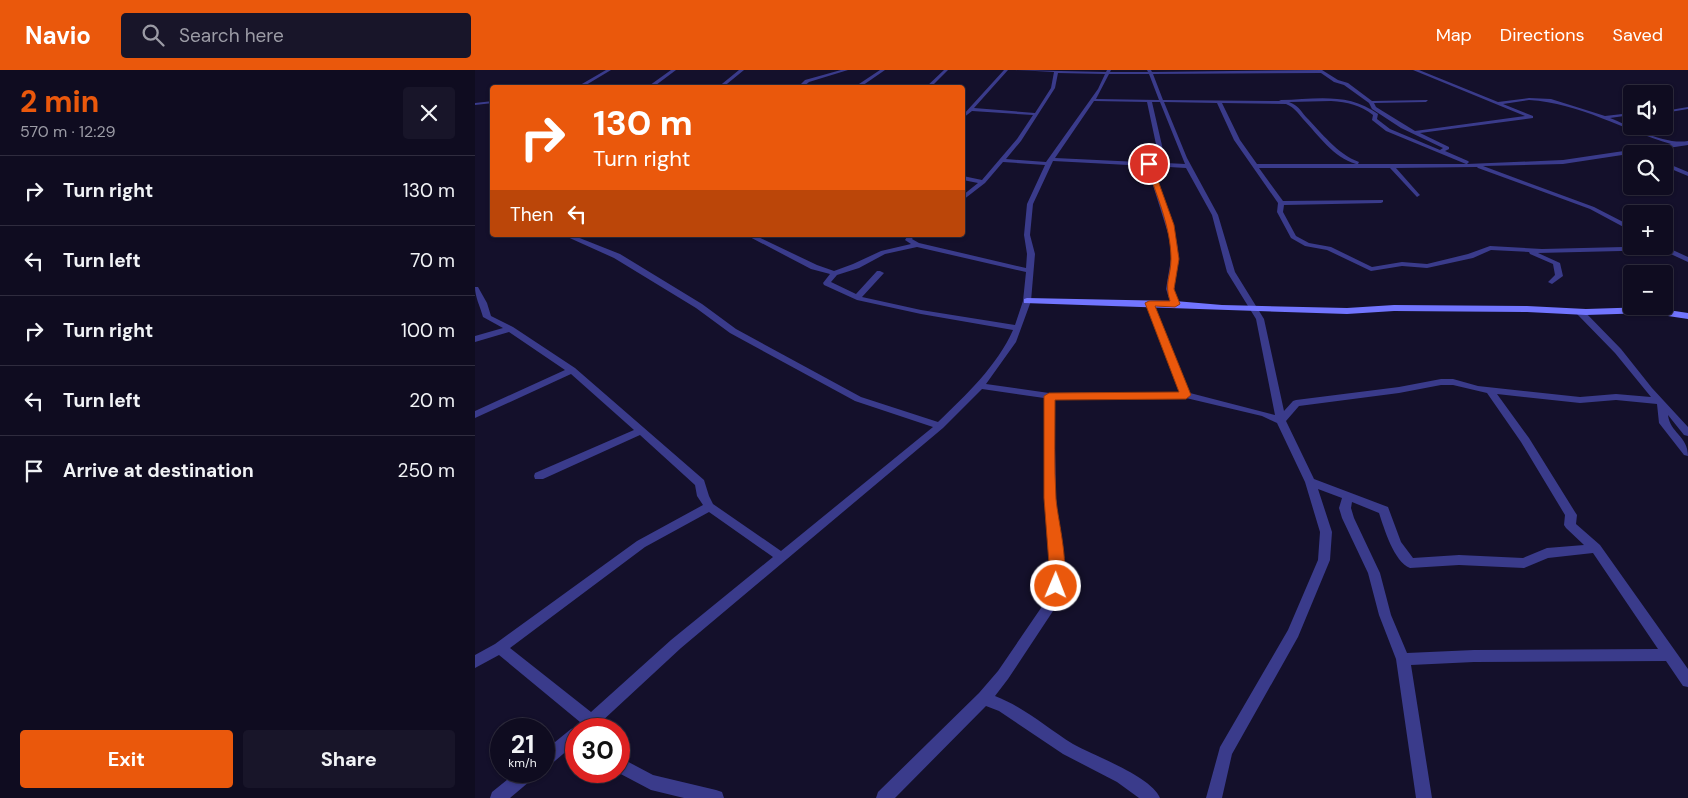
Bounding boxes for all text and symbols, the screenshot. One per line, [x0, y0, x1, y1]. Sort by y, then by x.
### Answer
search box [121, 13, 471, 58]
text: Navio [25, 20, 91, 51]
icon: search [139, 21, 167, 49]
text: Search here [179, 23, 284, 48]
text: Map [1436, 23, 1472, 47]
text: Directions [1500, 23, 1585, 47]
text: Saved [1613, 23, 1663, 47]
text: 2 min [20, 82, 99, 121]
map controls [1623, 85, 1673, 315]
button: sound [1623, 85, 1673, 135]
button: close [403, 87, 455, 139]
text: 130 m [593, 100, 693, 146]
icon: right [510, 105, 575, 170]
text: 570 m · 12:29 [20, 121, 116, 142]
pin [1128, 143, 1170, 185]
text: Turn right [593, 144, 690, 173]
button: search [1623, 145, 1673, 195]
icon: arrive [1135, 150, 1163, 178]
icon: right [20, 177, 48, 205]
text: Turn right [63, 178, 153, 203]
text: 130 m [403, 178, 455, 203]
icon: left [563, 200, 591, 228]
text: Then [510, 202, 553, 227]
button: + [1623, 205, 1673, 255]
icon: left [20, 247, 48, 275]
text: Turn left [63, 248, 141, 273]
text: 70 m [410, 248, 455, 273]
button: − [1623, 265, 1673, 315]
icon: right [20, 317, 48, 345]
text: Turn right [63, 318, 153, 343]
text: 100 m [401, 318, 455, 343]
icon: left [20, 387, 48, 415]
text: Turn left [63, 388, 141, 413]
text: 20 m [409, 388, 455, 413]
icon: arrive [20, 457, 48, 485]
text: Arrive at destination [63, 458, 254, 483]
text: 250 m [397, 458, 455, 483]
position arrow [1029, 559, 1081, 611]
speed limit sign: 30 [565, 718, 630, 783]
text: 21 [511, 728, 534, 761]
button: Exit [20, 730, 233, 788]
button: Share [243, 730, 455, 788]
text: km/h [508, 755, 537, 771]

